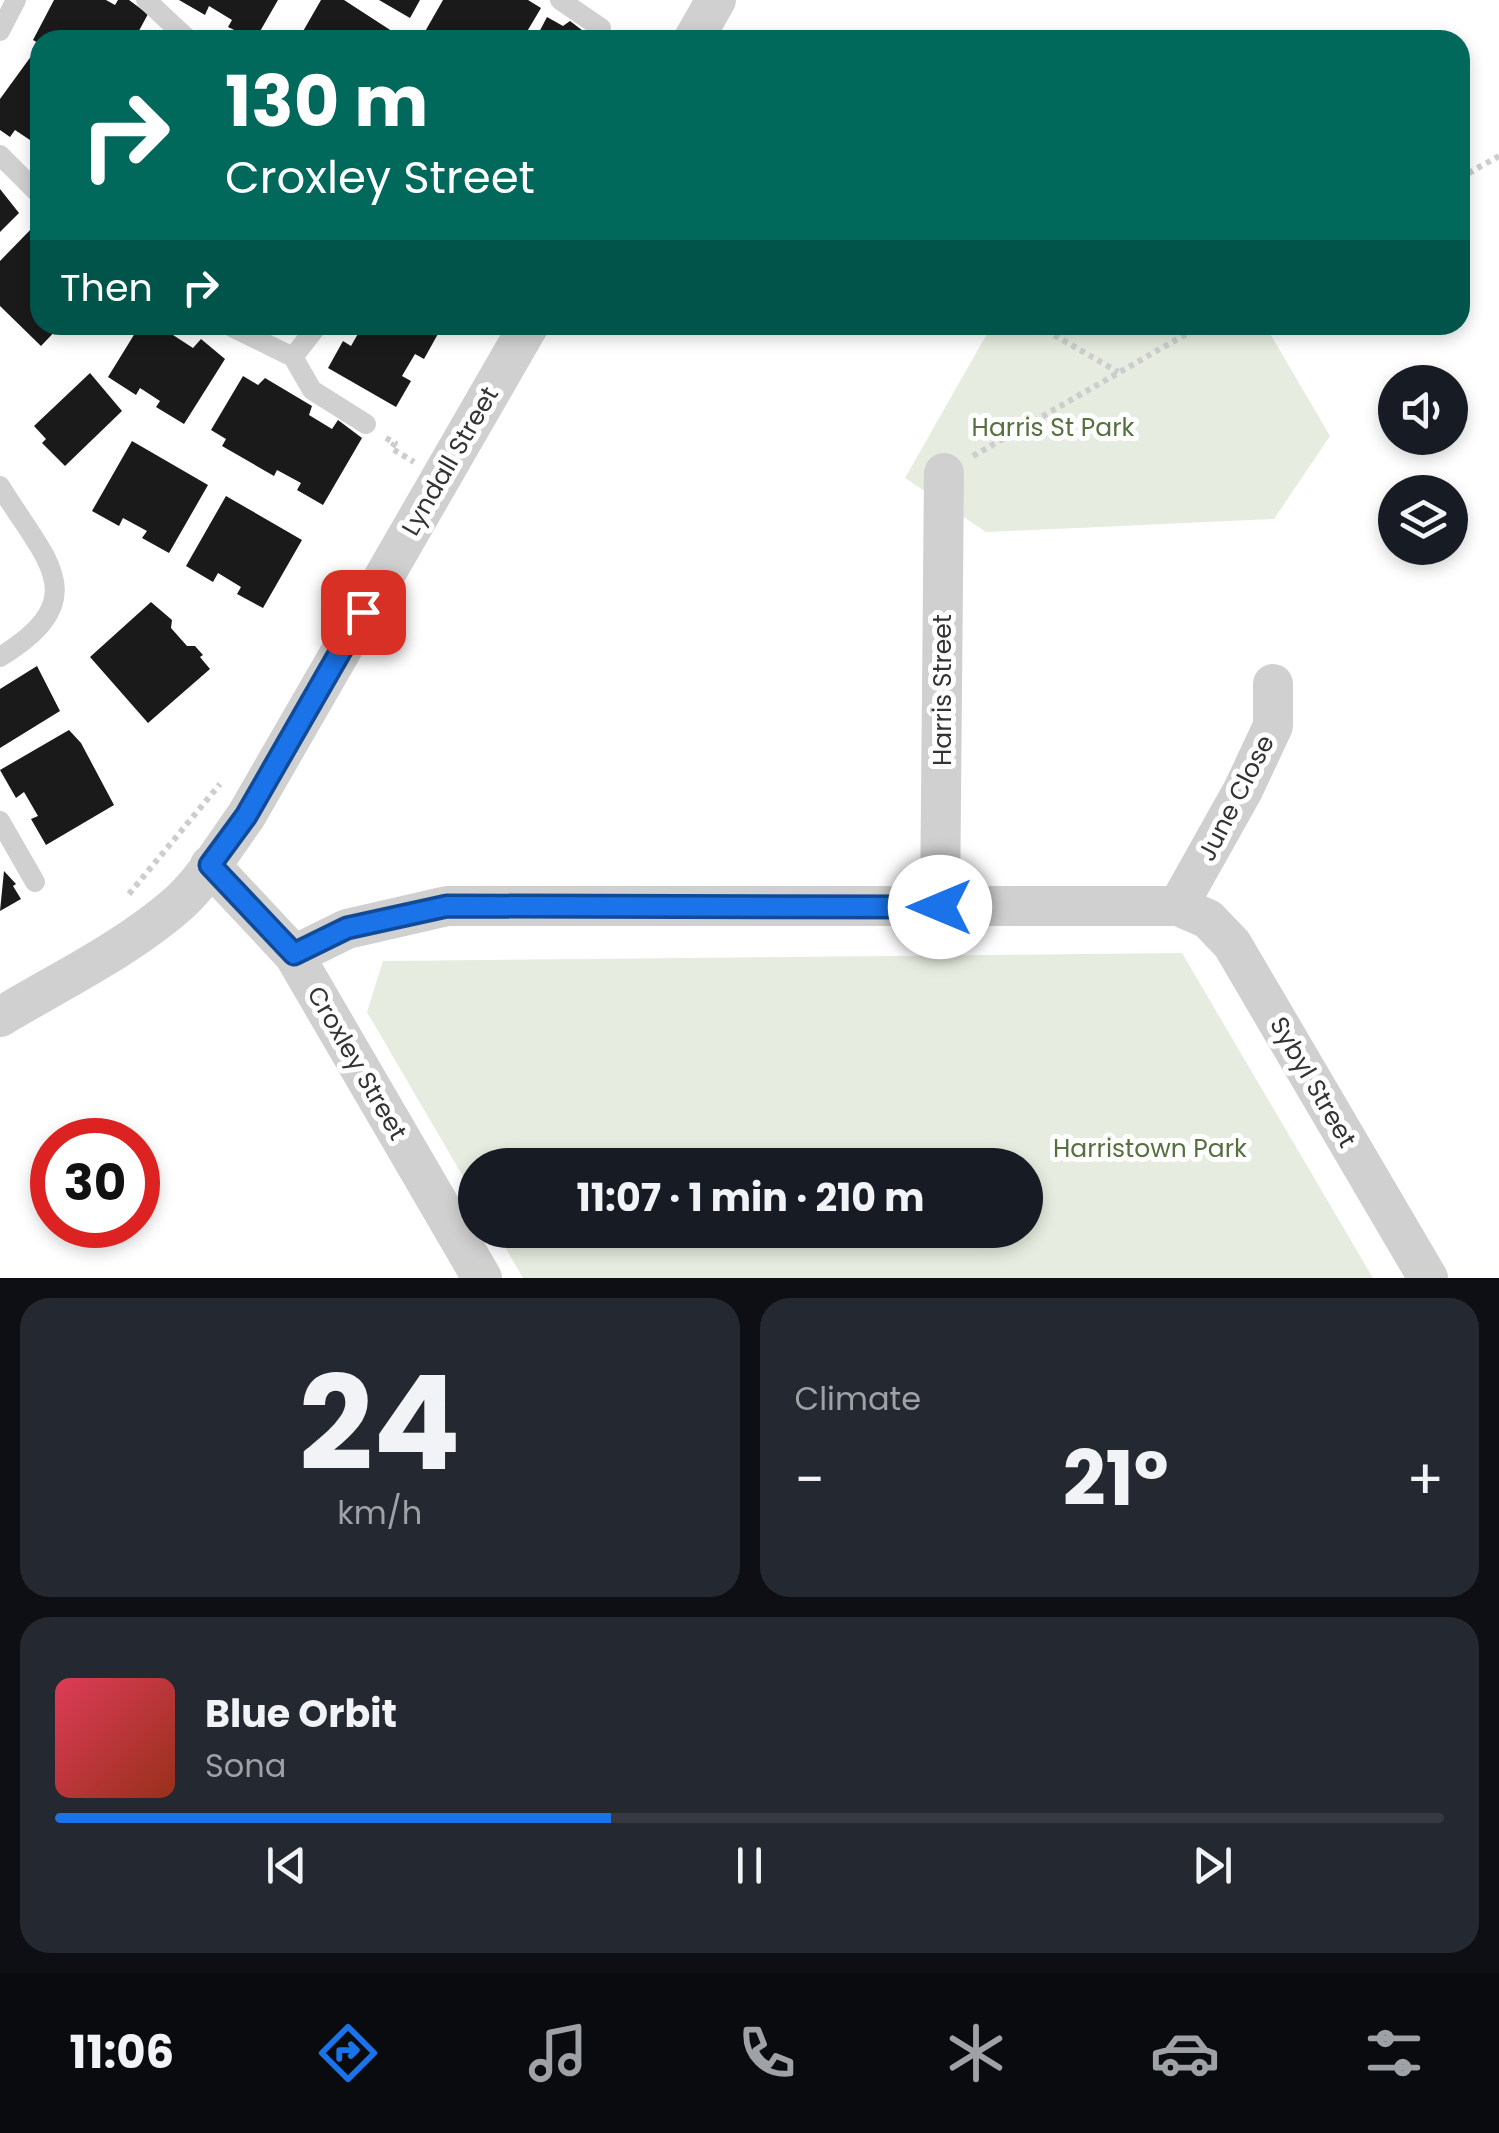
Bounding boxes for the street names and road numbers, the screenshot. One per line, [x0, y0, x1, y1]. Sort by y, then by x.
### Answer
street label: Lyndall Street [393, 380, 507, 542]
street label: Harris Street [925, 614, 960, 766]
street label: June Close [1189, 729, 1283, 867]
street label: Croxley Street [299, 980, 415, 1146]
street label: Sybyl Street [1261, 1010, 1365, 1154]

